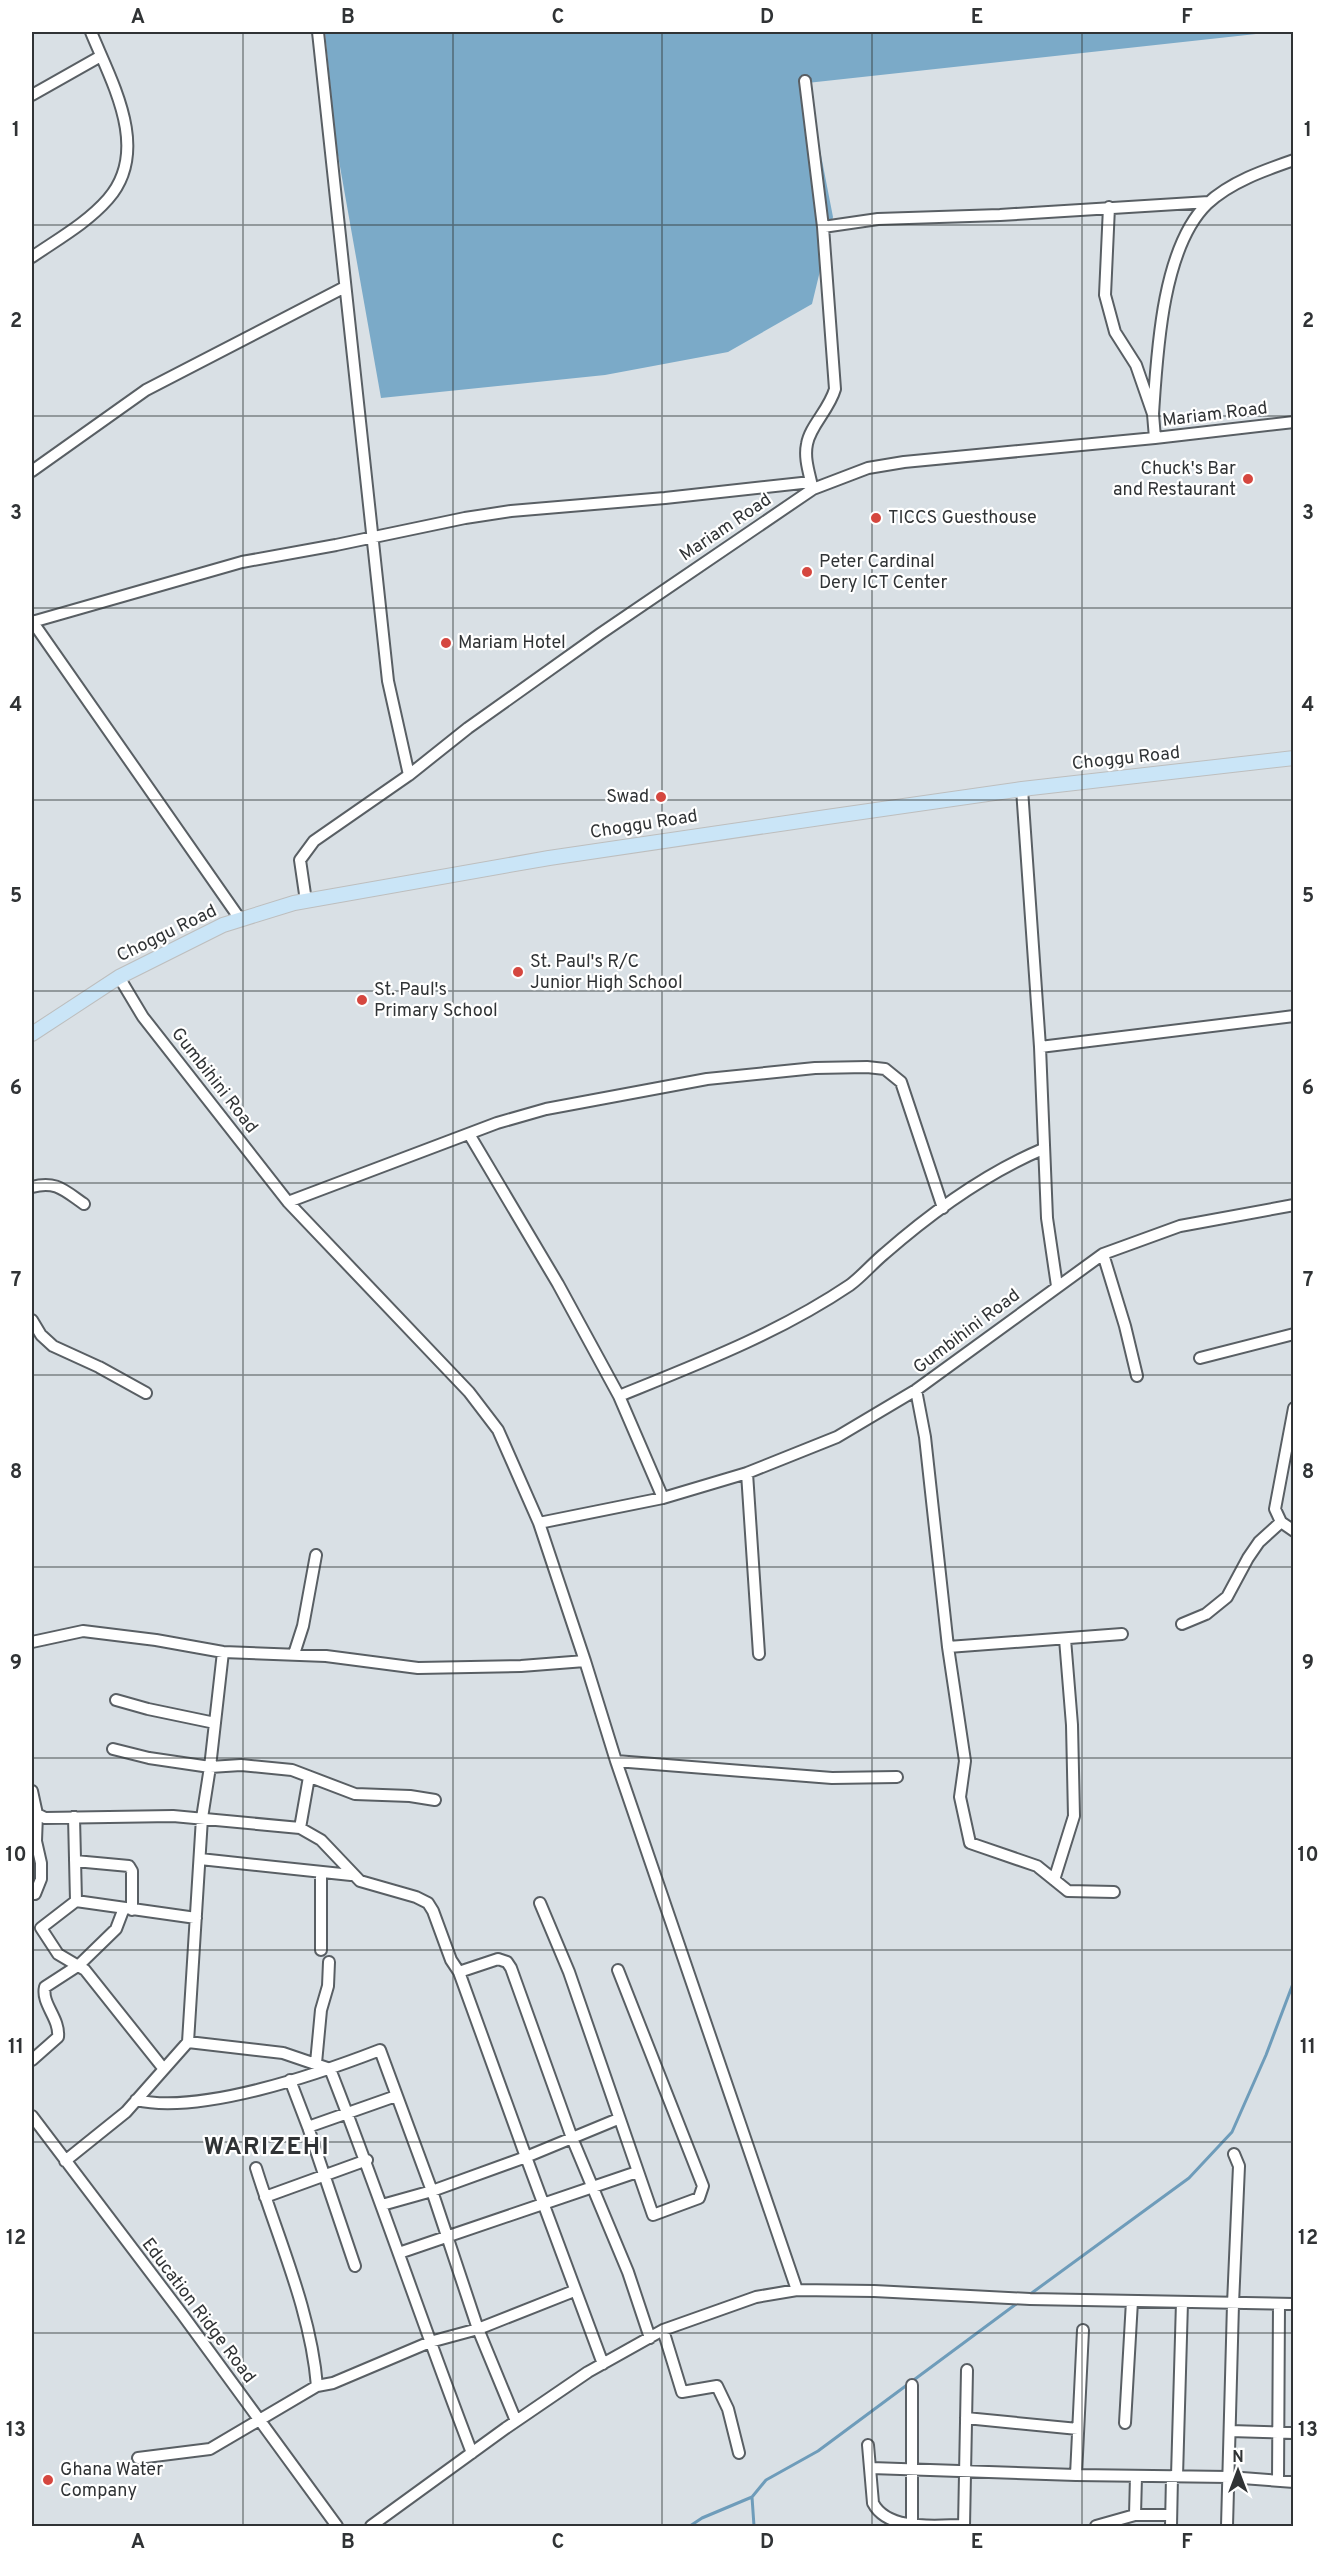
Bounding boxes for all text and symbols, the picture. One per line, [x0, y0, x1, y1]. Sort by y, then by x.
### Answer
text: A [131, 5, 145, 31]
text: B [341, 5, 355, 31]
text: C [552, 5, 564, 31]
text: D [760, 5, 774, 31]
text: E [971, 5, 983, 31]
text: F [1181, 5, 1193, 31]
text: 1 [12, 118, 20, 144]
text: 1 [1304, 118, 1312, 144]
text: 2 [10, 309, 22, 335]
text: 2 [1302, 309, 1314, 335]
street label: Mariam Road [1161, 397, 1269, 433]
place label: Chuck's Bar and Restaurant [1113, 458, 1236, 502]
marker: Chuck's Bar and Restaurant [1241, 472, 1255, 486]
street label: Mariam Road [676, 489, 776, 567]
text: 3 [10, 501, 22, 527]
text: 3 [1302, 501, 1314, 527]
place label: TICCS Guesthouse [888, 507, 1037, 530]
marker: TICCS Guesthouse [869, 511, 883, 525]
place label: Peter Cardinal Dery ICT Center [819, 551, 947, 595]
marker: Peter Cardinal Dery ICT Center [800, 565, 814, 579]
place label: Mariam Hotel [458, 632, 566, 655]
marker: Mariam Hotel [439, 636, 453, 650]
text: 4 [10, 693, 22, 719]
text: 4 [1302, 693, 1314, 719]
street label: Choggu Road [1071, 742, 1181, 776]
place label: Swad [606, 786, 649, 809]
marker: Swad [654, 790, 668, 804]
street label: Choggu Road [589, 805, 699, 845]
text: 5 [10, 884, 22, 910]
text: 5 [1302, 884, 1314, 910]
street label: Choggu Road [113, 900, 221, 968]
place label: St. Paul's R/C Junior High School [530, 951, 683, 995]
marker: St. Paul's R/C Junior High School [511, 965, 525, 979]
place label: St. Paul's Primary School [374, 979, 498, 1023]
marker: St. Paul's Primary School [355, 993, 369, 1007]
street label: Gumbihini Road [166, 1024, 262, 1138]
text: 6 [10, 1076, 22, 1102]
text: 6 [1302, 1076, 1314, 1102]
text: 7 [11, 1268, 21, 1294]
text: 7 [1303, 1268, 1313, 1294]
street label: Gumbihini Road [909, 1284, 1025, 1380]
text: 8 [10, 1460, 22, 1486]
text: 8 [1302, 1460, 1314, 1486]
text: 9 [10, 1651, 22, 1677]
text: 9 [1302, 1651, 1314, 1677]
text: 10 [5, 1843, 27, 1869]
text: 10 [1297, 1843, 1319, 1869]
text: 11 [8, 2035, 24, 2061]
text: 11 [1300, 2035, 1316, 2061]
district label: WARIZEHI [204, 2133, 330, 2163]
text: 12 [6, 2226, 26, 2252]
text: 12 [1298, 2226, 1318, 2252]
street label: Education Ridge Road [136, 2234, 260, 2388]
text: 13 [6, 2418, 26, 2444]
text: 13 [1298, 2418, 1318, 2444]
north arrow [1208, 2441, 1268, 2501]
text: N [1232, 2448, 1244, 2468]
place label: Ghana Water Company [60, 2459, 163, 2503]
marker: Ghana Water Company [41, 2473, 55, 2487]
text: A [131, 2530, 145, 2556]
text: B [341, 2530, 355, 2556]
text: C [552, 2530, 564, 2556]
text: D [760, 2530, 774, 2556]
text: E [971, 2530, 983, 2556]
text: F [1181, 2530, 1193, 2556]

